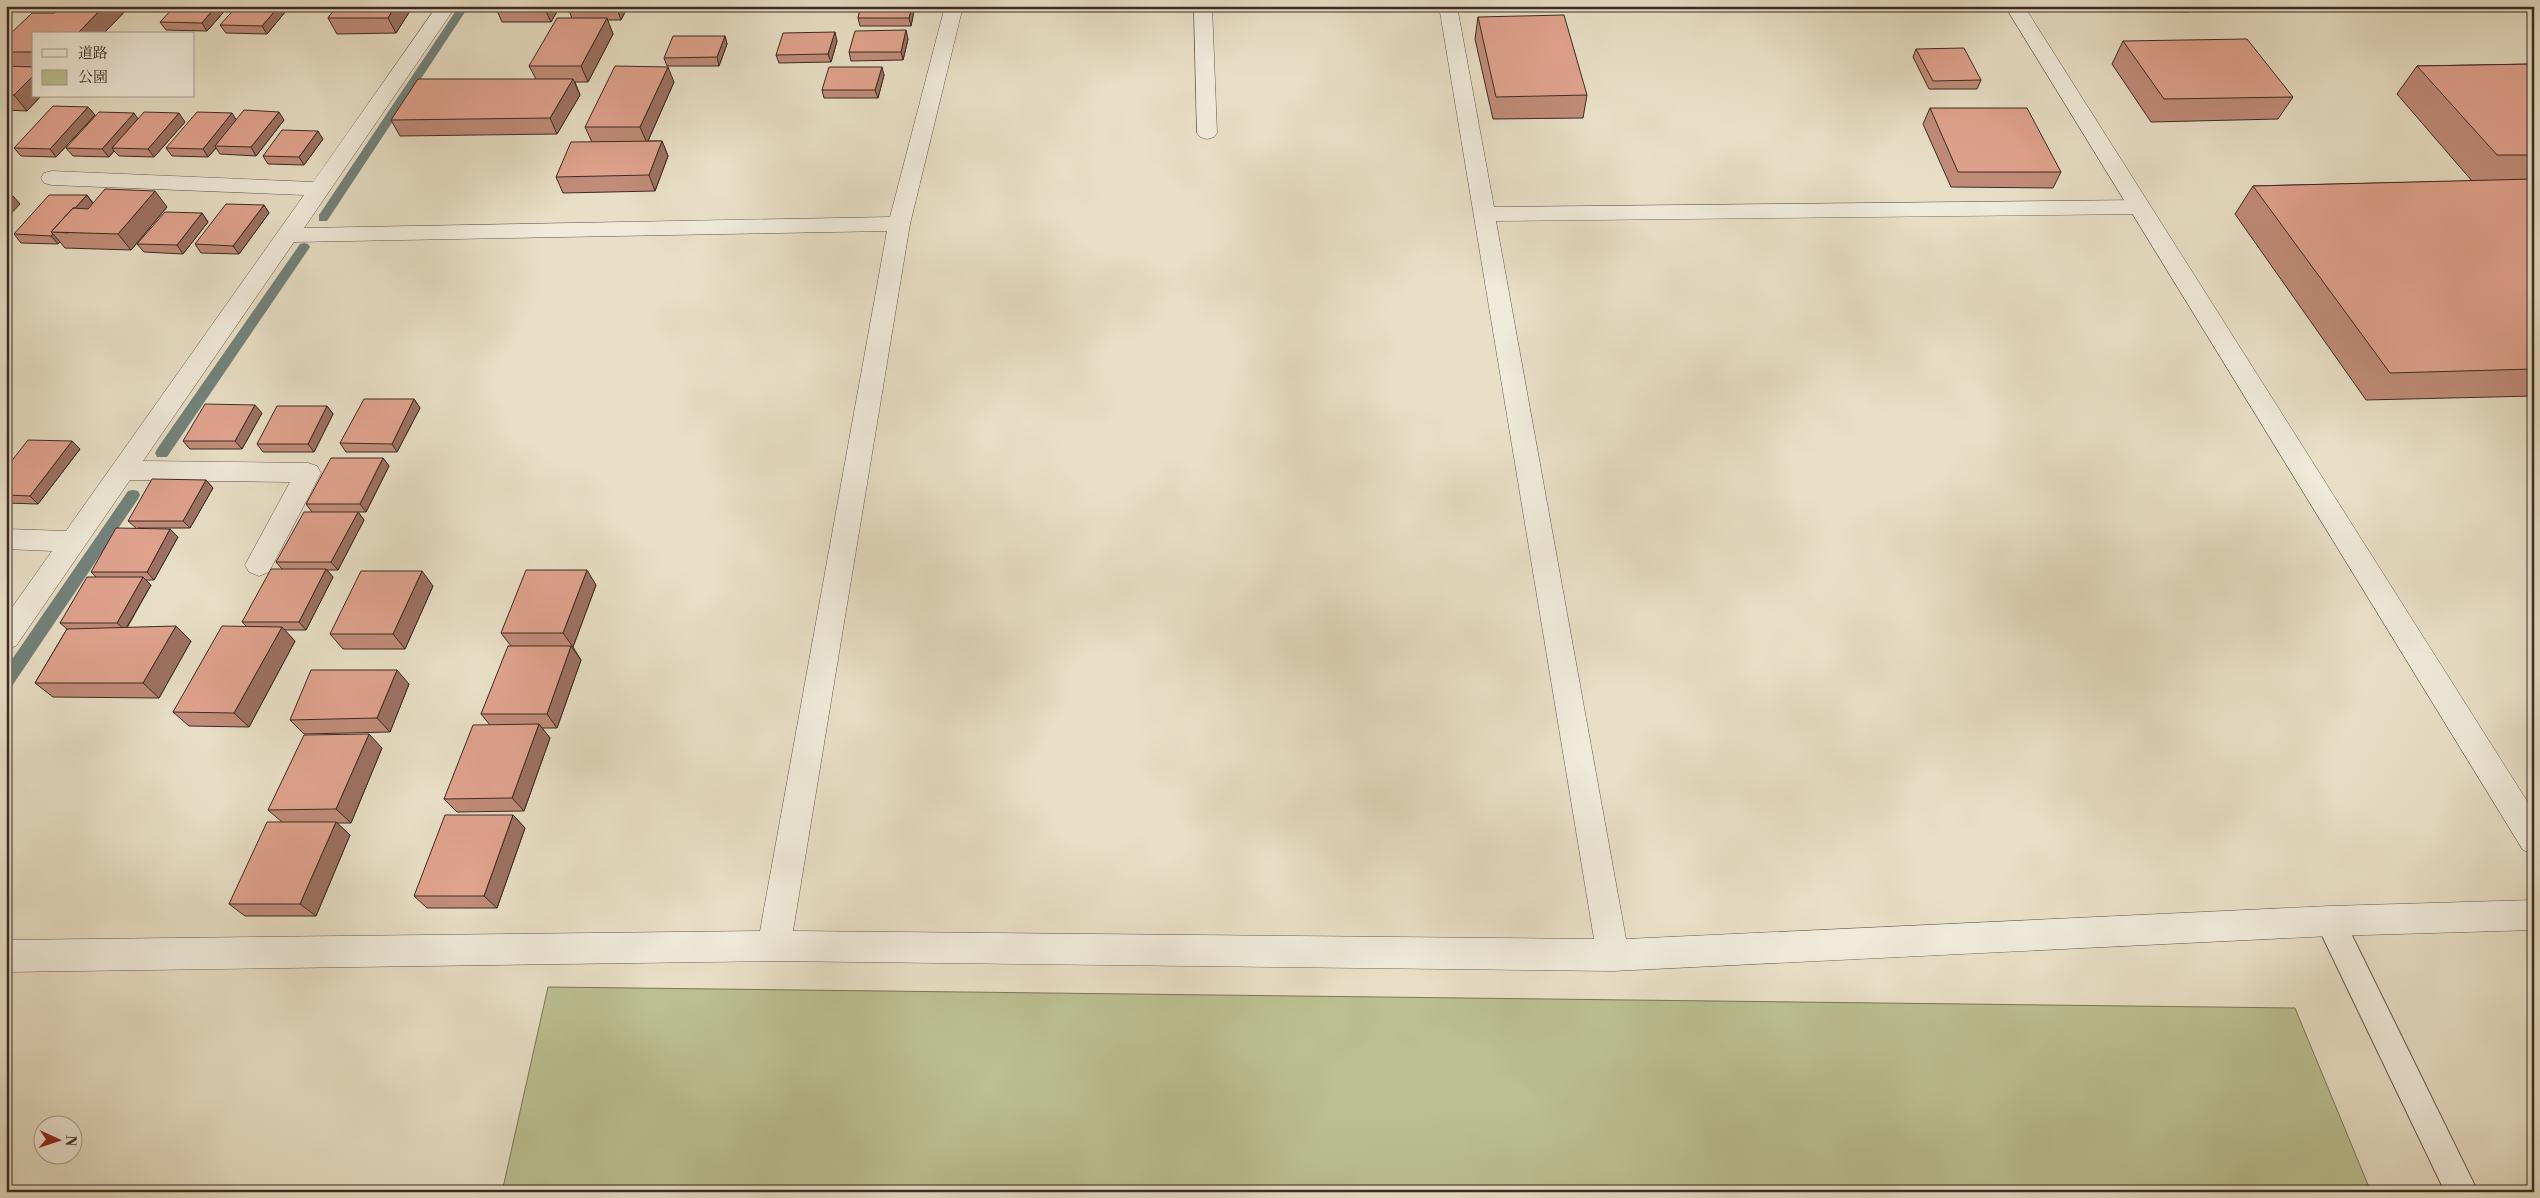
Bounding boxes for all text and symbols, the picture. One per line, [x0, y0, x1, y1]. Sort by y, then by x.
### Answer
legend [32, 32, 195, 98]
text: 道路 [78, 44, 108, 63]
text: 公園 [78, 68, 108, 87]
north arrow [32, 1116, 82, 1166]
text: N [61, 1135, 79, 1147]

